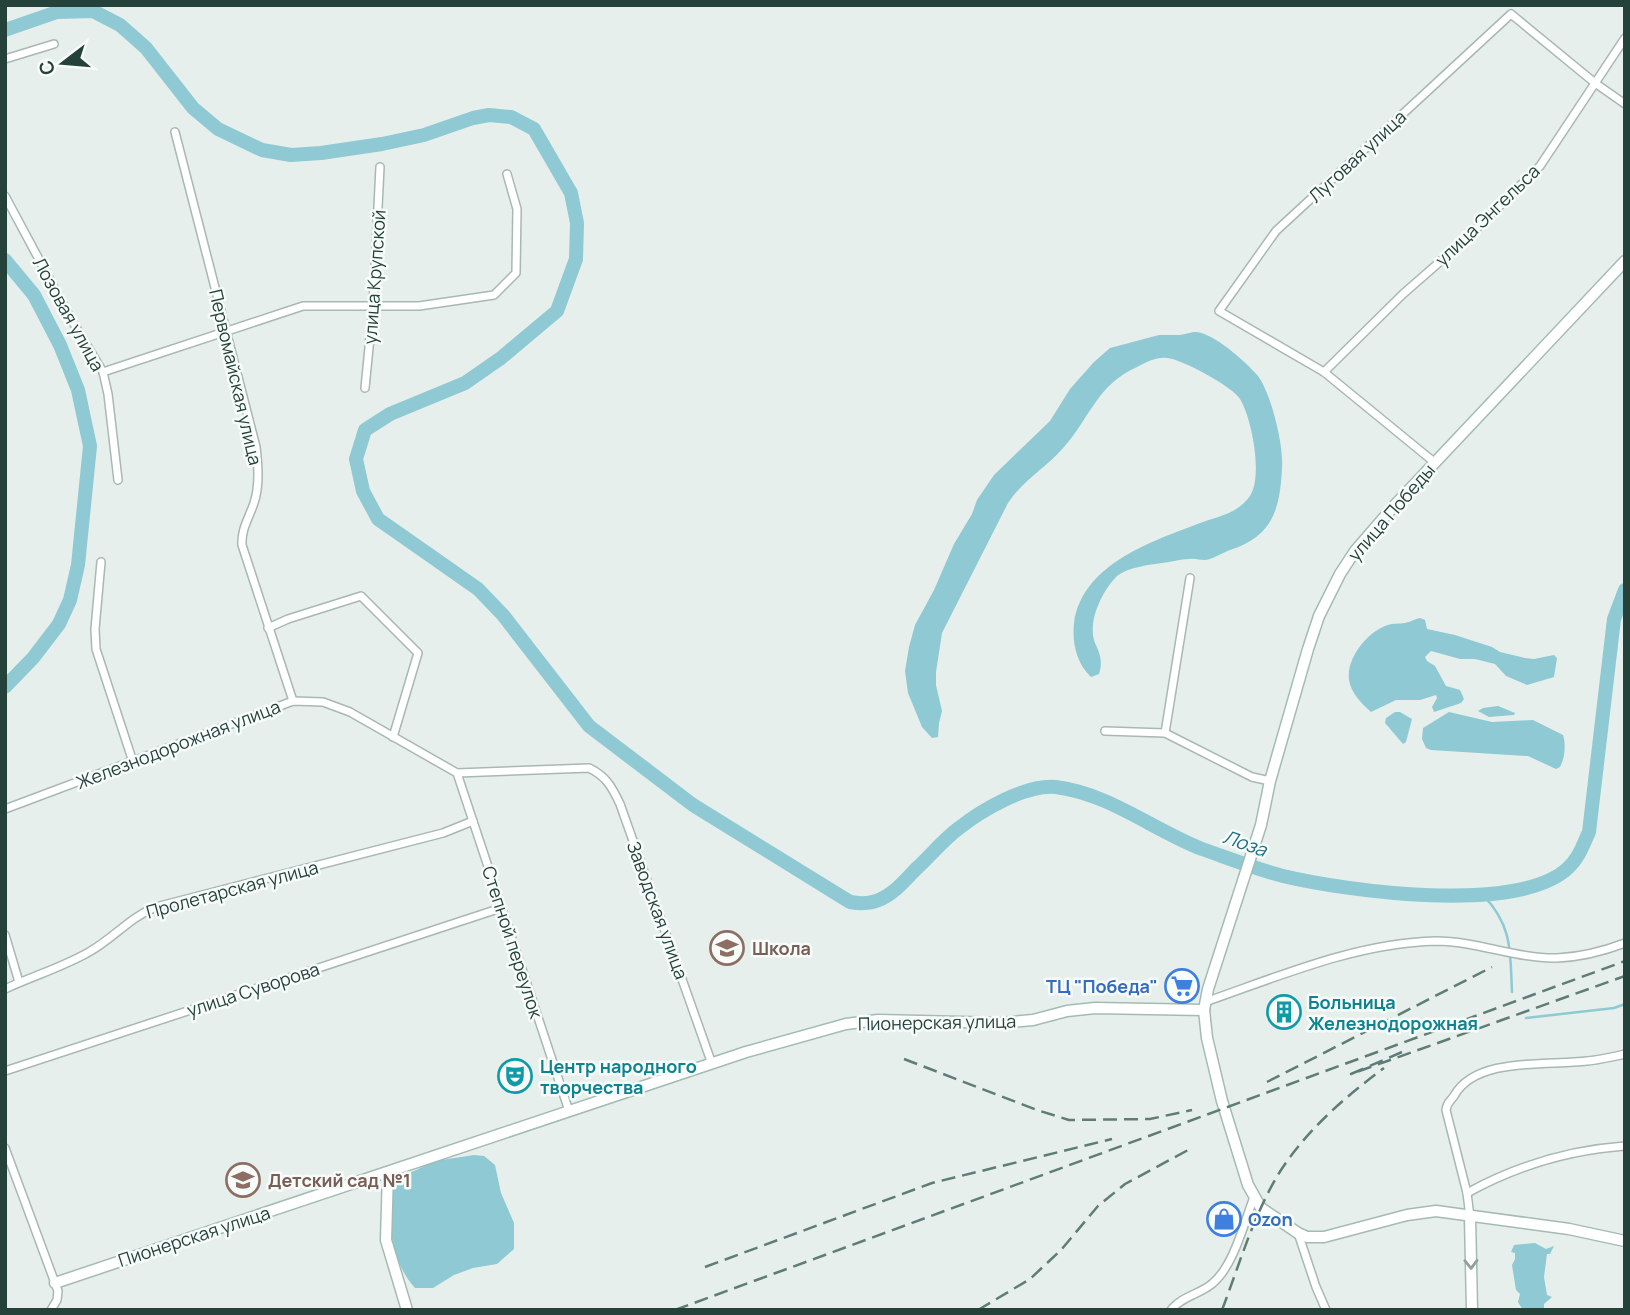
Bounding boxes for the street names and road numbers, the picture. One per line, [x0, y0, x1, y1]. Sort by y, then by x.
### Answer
street label: Луговая улица [1303, 105, 1411, 207]
street label: улица Энгельса [1430, 159, 1544, 271]
street label: улица Крупской [357, 209, 391, 345]
street label: Лозовая улица [28, 253, 110, 375]
street label: Первомайская улица [204, 287, 268, 467]
street label: улица Победы [1342, 458, 1440, 566]
street label: Железнодорожная улица [72, 694, 284, 794]
street label: Заводская улица [622, 838, 694, 982]
street label: Пролетарская улица [143, 854, 321, 924]
street label: Степной переулок [477, 863, 549, 1022]
street label: улица Суворова [184, 956, 322, 1022]
street label: Пионерская улица [858, 1009, 1016, 1035]
street label: Пионерская улица [115, 1200, 273, 1272]

